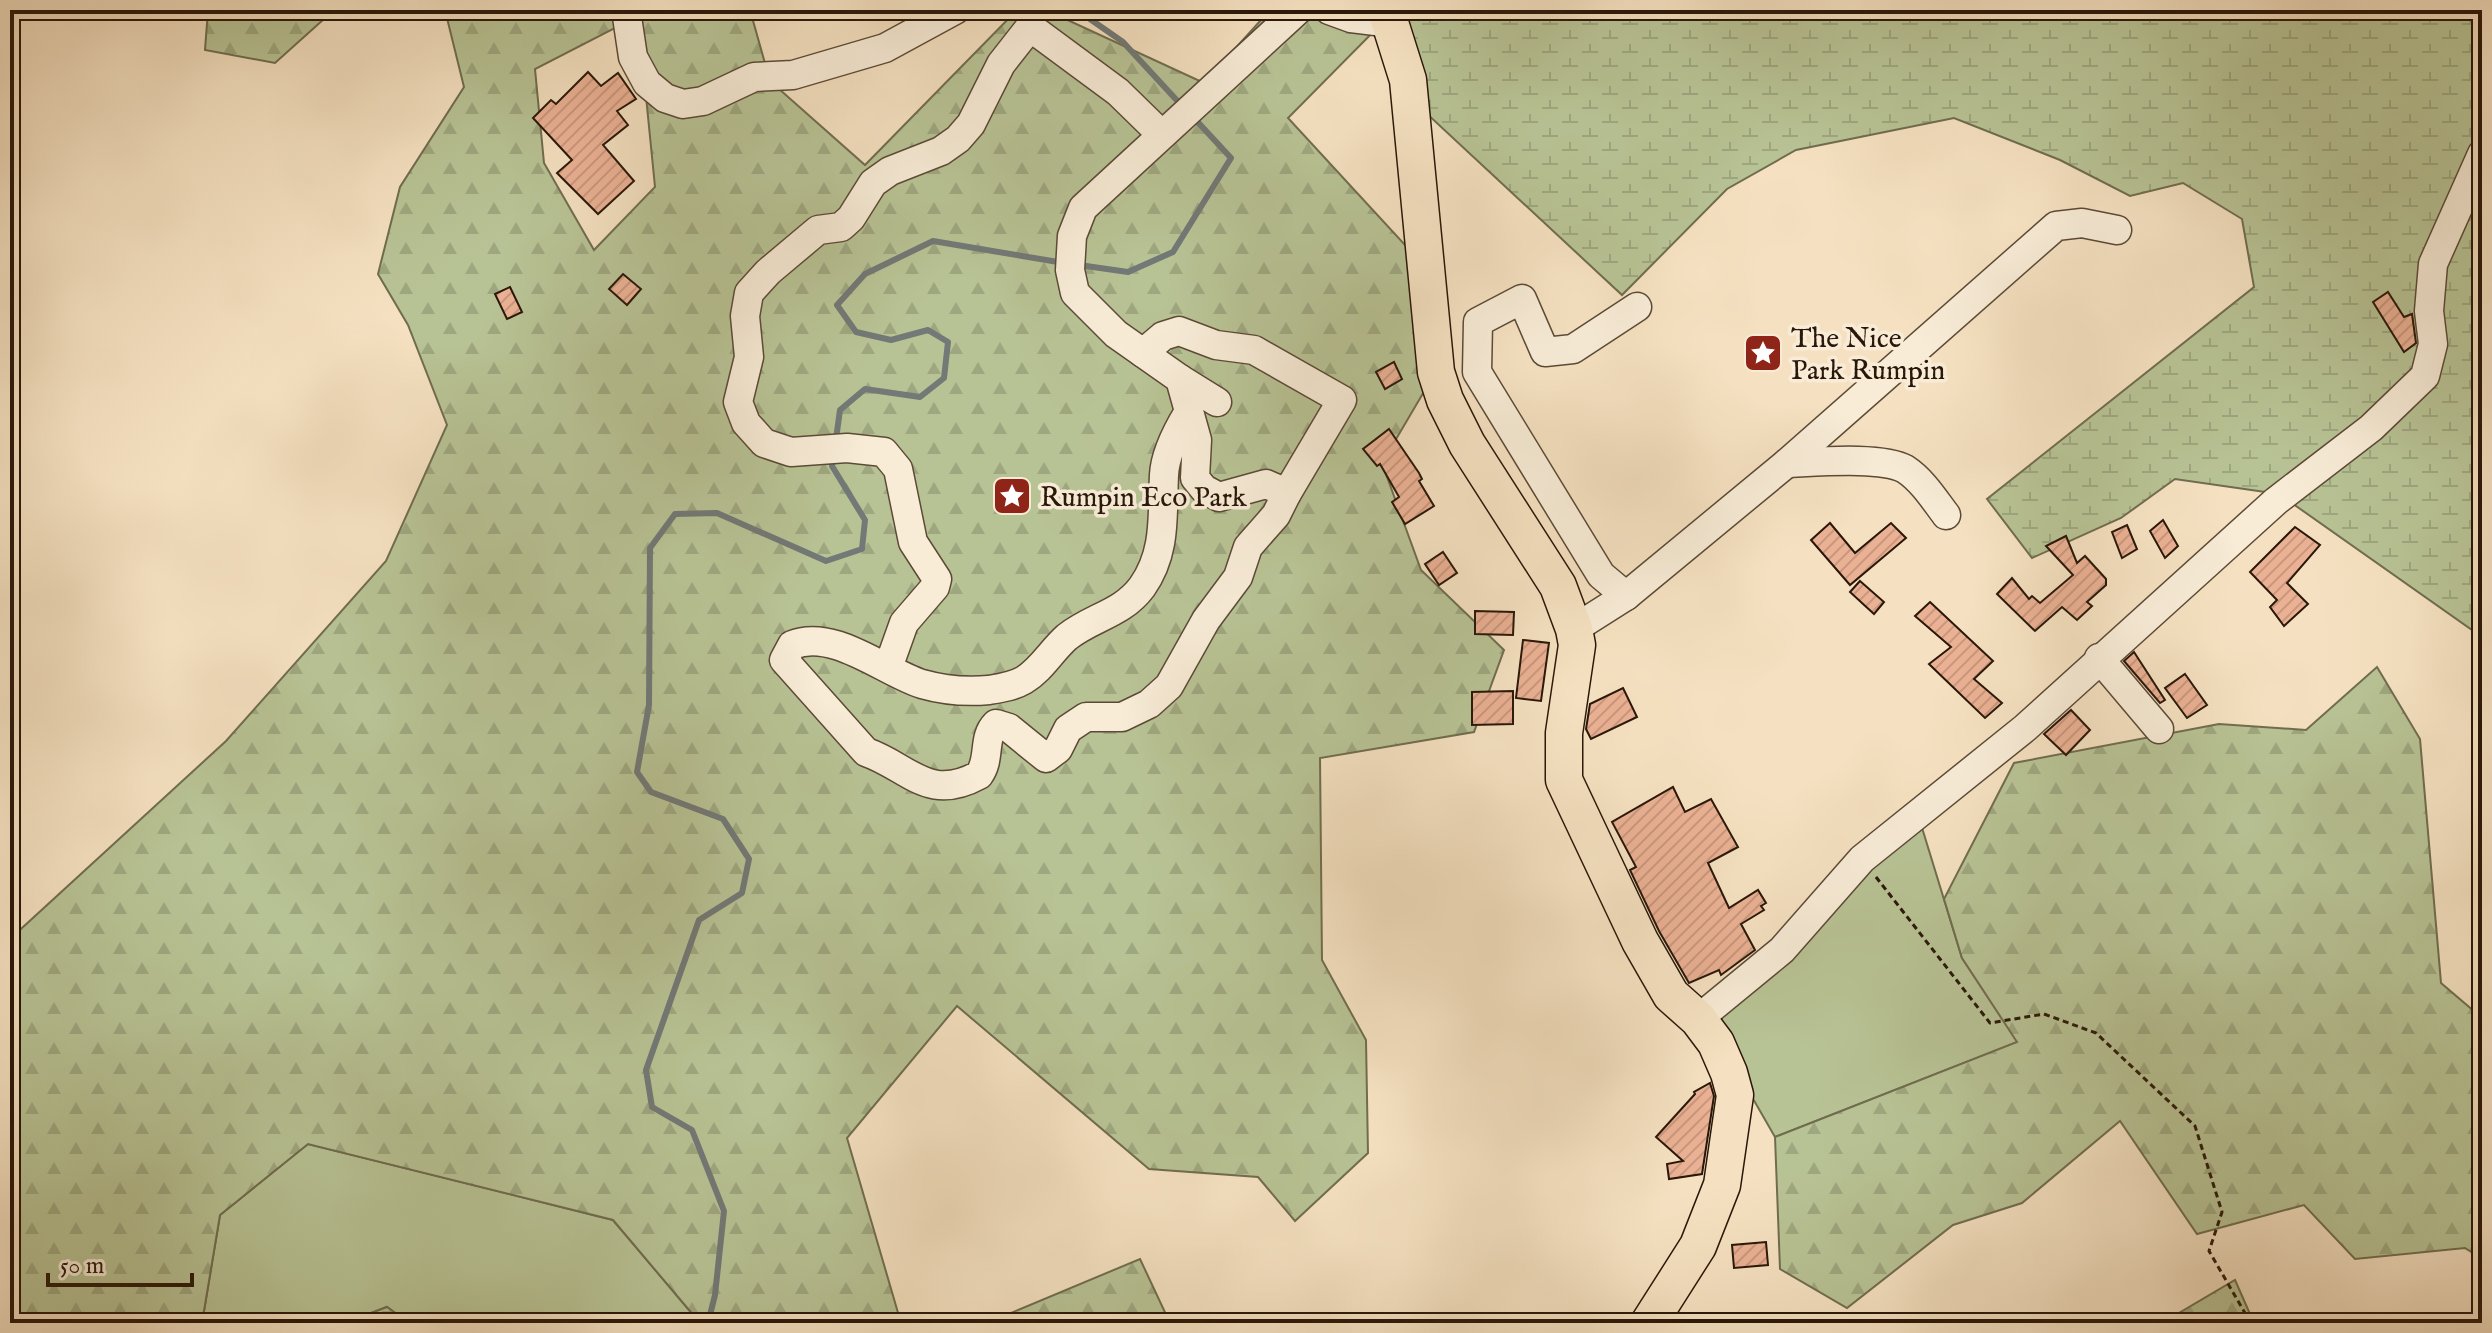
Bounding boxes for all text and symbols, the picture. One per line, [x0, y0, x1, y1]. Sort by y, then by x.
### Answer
place label: The Nice Park Rumpin [1791, 322, 1945, 389]
place icon: The Nice Park Rumpin [1742, 332, 1784, 374]
place icon: Rumpin Eco Park [991, 475, 1033, 517]
place label: Rumpin Eco Park [1040, 481, 1248, 516]
scale bar [48, 1237, 192, 1287]
text: 50 m [60, 1251, 104, 1282]

